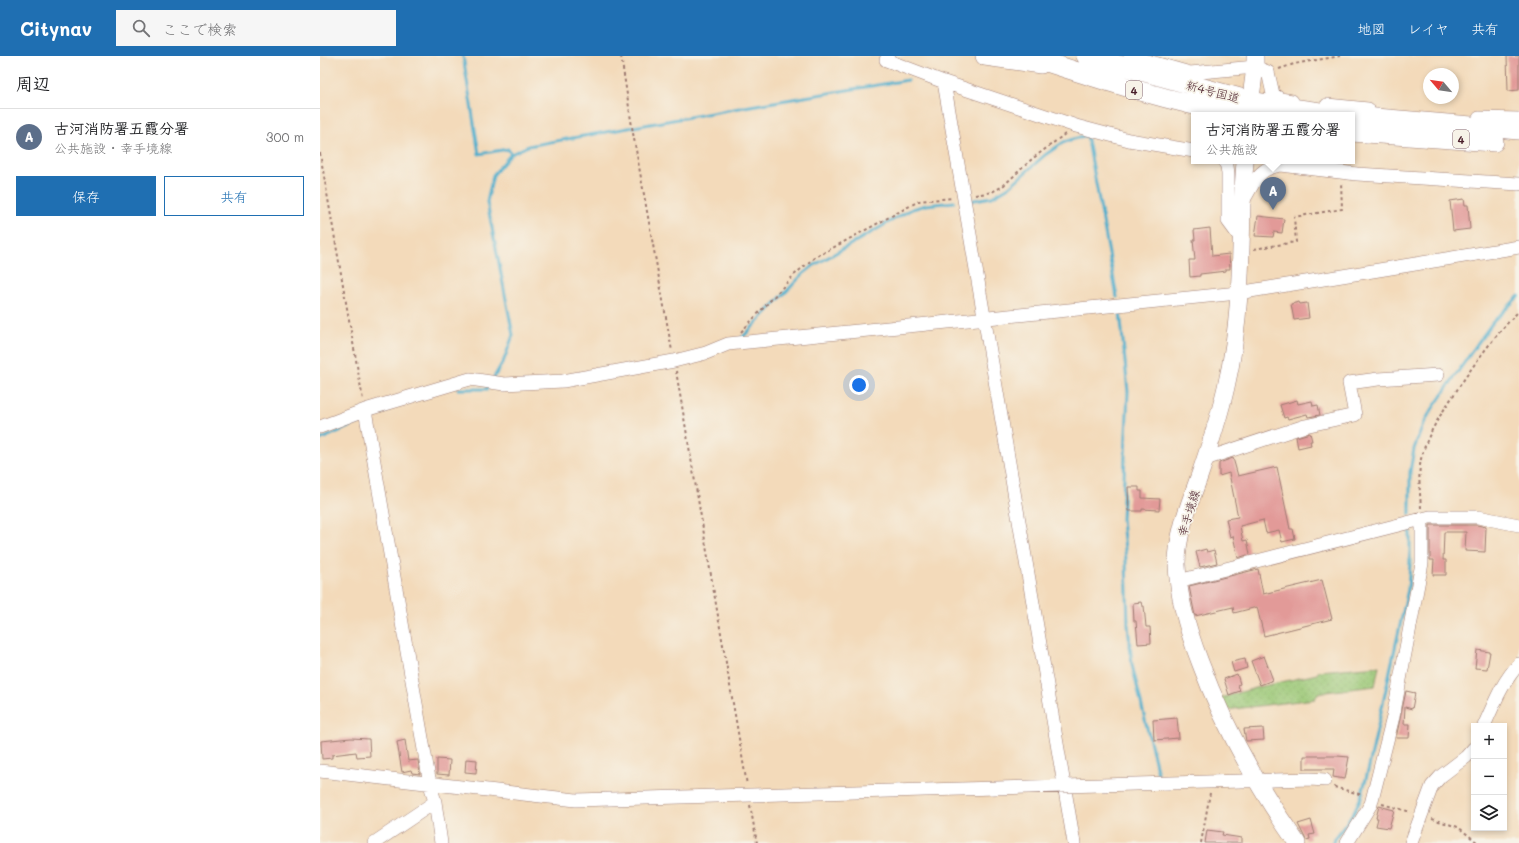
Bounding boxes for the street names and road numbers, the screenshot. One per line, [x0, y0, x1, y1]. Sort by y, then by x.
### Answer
street label: 新4号国道 [1184, 76, 1242, 106]
road number: 4 [1126, 81, 1142, 99]
road number: 4 [1453, 130, 1469, 148]
street label: 幸手境線 [1173, 488, 1203, 538]

